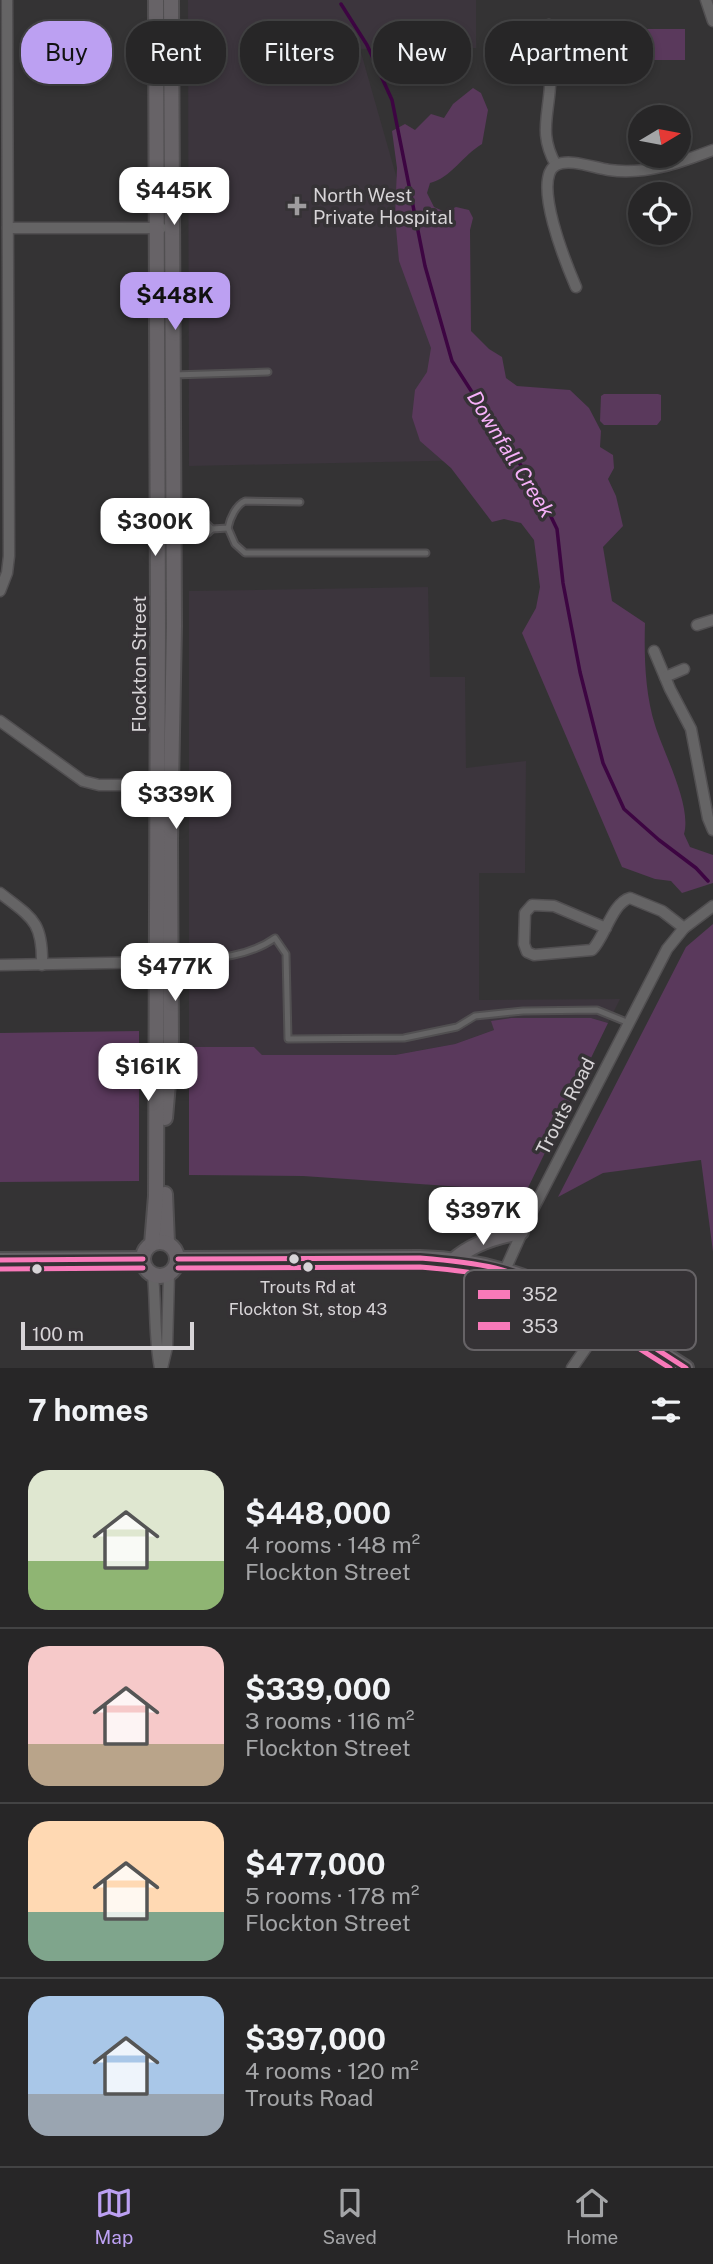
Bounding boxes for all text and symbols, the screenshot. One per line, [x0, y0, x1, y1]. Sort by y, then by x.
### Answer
chip: Buy [21, 21, 112, 84]
chip: Rent [126, 21, 226, 84]
chip: Filters [240, 21, 359, 84]
chip: New [373, 21, 471, 84]
chip: Apartment [485, 21, 653, 84]
north arrow [628, 105, 691, 168]
map controls [628, 105, 691, 245]
pin: $445K [125, 168, 223, 227]
text: $445K [135, 176, 213, 203]
button: locate [628, 182, 691, 245]
place label: North West Private Hospital [313, 184, 453, 228]
marker: North West Private Hospital [287, 196, 307, 216]
pin: $448K [126, 272, 224, 332]
text: $448K [136, 281, 214, 308]
water label: Downfall Creek [462, 386, 560, 523]
pin: $300K [106, 498, 204, 558]
text: $300K [117, 507, 193, 534]
street label: Flockton Street [128, 596, 150, 732]
pin: $339K [127, 772, 225, 831]
text: $339K [137, 780, 215, 807]
pin: $477K [126, 944, 224, 1003]
text: $477K [137, 952, 213, 979]
pin: $161K [99, 1044, 197, 1103]
text: $161K [114, 1052, 182, 1079]
street label: Trouts Road [531, 1054, 599, 1158]
pin: $397K [434, 1188, 532, 1247]
text: $397K [445, 1196, 521, 1223]
unlabelled marker [287, 1252, 301, 1266]
marker: Trouts Rd at Flockton St, stop 43 [301, 1260, 315, 1274]
unlabelled marker [30, 1262, 44, 1276]
legend [464, 1270, 696, 1350]
place label: Trouts Rd at Flockton St, stop 43 [229, 1277, 387, 1319]
text: 352 [522, 1283, 557, 1305]
text: 353 [522, 1315, 558, 1337]
scale bar [21, 1319, 194, 1351]
text: 100 m [32, 1323, 84, 1345]
icon: filters [647, 1391, 685, 1429]
text: 7 homes [28, 1392, 149, 1428]
text: $448,000 [245, 1495, 391, 1531]
icon: home [84, 1498, 168, 1582]
text: 4 rooms · 148 m² [245, 1531, 420, 1558]
text: Flockton Street [245, 1558, 411, 1585]
text: $339,000 [245, 1671, 391, 1707]
icon: home [84, 1674, 168, 1758]
text: 3 rooms · 116 m² [245, 1707, 415, 1734]
text: Flockton Street [245, 1734, 411, 1761]
text: $477,000 [245, 1846, 386, 1882]
icon: home [84, 1849, 168, 1933]
text: 5 rooms · 178 m² [245, 1882, 419, 1909]
text: Flockton Street [245, 1909, 411, 1936]
text: $397,000 [245, 2021, 386, 2057]
icon: home [84, 2024, 168, 2108]
text: 4 rooms · 120 m² [245, 2057, 419, 2084]
text: Trouts Road [245, 2084, 374, 2111]
tab: Map [95, 2184, 133, 2248]
tab: Saved [322, 2184, 377, 2248]
tab: Home [566, 2184, 618, 2248]

